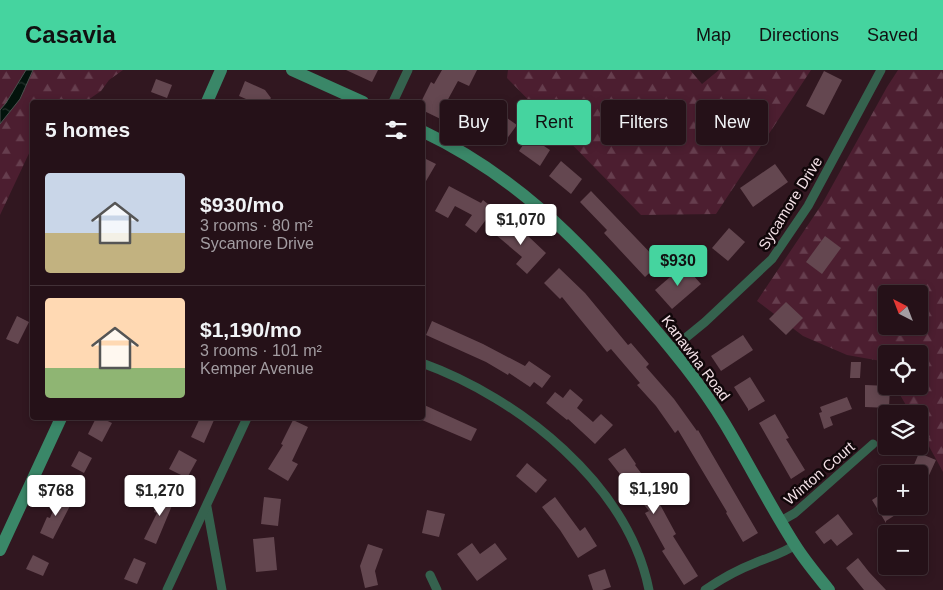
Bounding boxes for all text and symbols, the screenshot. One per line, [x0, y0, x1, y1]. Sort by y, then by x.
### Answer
text: Casavia [25, 21, 116, 48]
text: Map [696, 25, 731, 45]
text: Directions [759, 25, 839, 45]
text: Saved [867, 25, 918, 45]
chip: Buy [440, 100, 507, 145]
chip: Rent [517, 100, 591, 145]
chip: Filters [601, 100, 686, 145]
chip: New [696, 100, 768, 145]
icon: filters [382, 116, 410, 144]
text: 5 homes [45, 118, 130, 141]
street label: Sycamore Drive [755, 153, 825, 253]
icon: home [85, 193, 145, 253]
text: $930/mo [200, 193, 284, 216]
pin: $1,070 [480, 204, 562, 246]
text: $1,070 [497, 211, 545, 228]
text: 3 rooms · 80 m² [200, 217, 313, 234]
text: Sycamore Drive [200, 235, 314, 252]
pin: $930 [648, 244, 708, 287]
text: $930 [660, 252, 696, 269]
north arrow [878, 285, 928, 335]
map controls [878, 285, 928, 575]
street label: Kanawha Road [658, 312, 734, 404]
icon: home [85, 318, 145, 378]
text: $1,190/mo [200, 318, 302, 341]
text: 3 rooms · 101 m² [200, 342, 322, 359]
button: locate [878, 345, 928, 395]
text: Kemper Avenue [200, 360, 314, 377]
button: layers [878, 405, 928, 455]
street label: Winton Court [780, 437, 858, 508]
button: + [878, 465, 928, 515]
pin: $1,190 [613, 472, 695, 515]
pin: $768 [26, 474, 86, 517]
pin: $1,270 [119, 474, 201, 517]
text: $1,190 [630, 480, 678, 497]
text: $768 [38, 482, 74, 499]
text: $1,270 [136, 482, 184, 499]
button: − [878, 525, 928, 575]

